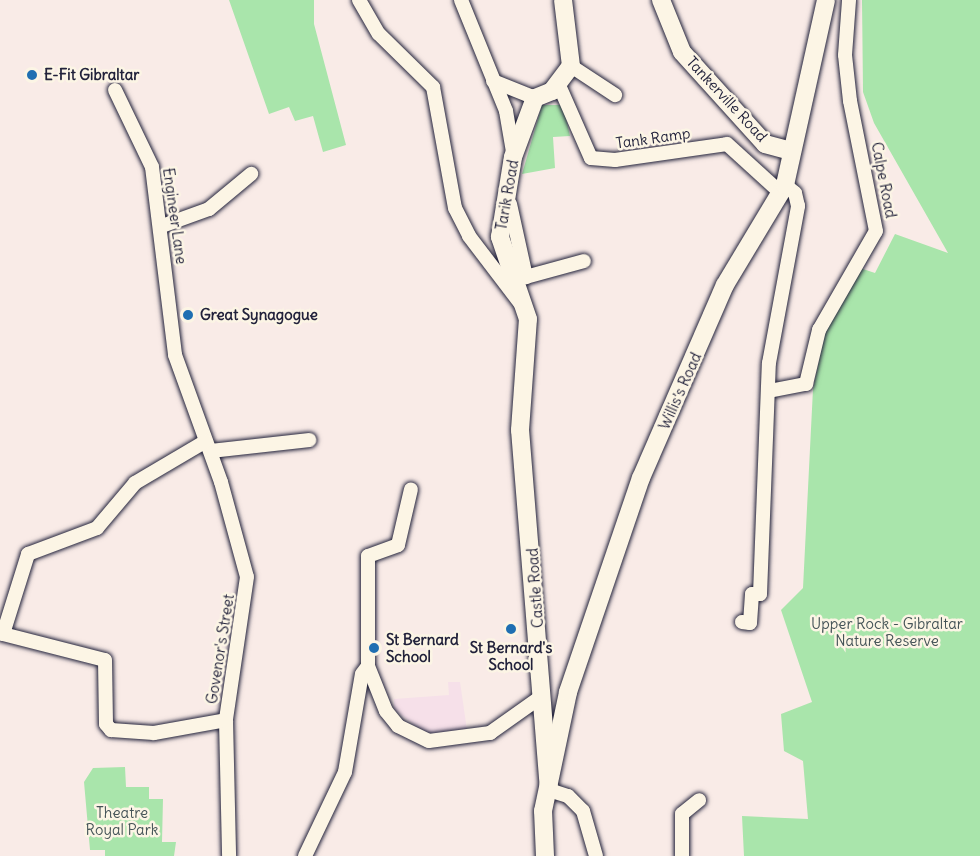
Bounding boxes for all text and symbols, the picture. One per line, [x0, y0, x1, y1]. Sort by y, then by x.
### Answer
street label: Tankerville Road [683, 53, 771, 145]
place label: E-Fit Gibraltar [44, 66, 139, 84]
marker: E-Fit Gibraltar [25, 68, 39, 82]
street label: Tank Ramp [615, 124, 691, 152]
street label: Calpe Road [868, 140, 900, 220]
street label: Tarik Road [492, 158, 522, 232]
street label: Engineer Lane [159, 167, 191, 265]
place label: Great Synagogue [200, 306, 318, 324]
marker: Great Synagogue [181, 308, 195, 322]
street label: Willis’s Road [655, 350, 705, 432]
street label: Castle Road [523, 547, 547, 629]
street label: Govenor's Street [202, 593, 238, 705]
park label: Upper Rock - Gibraltar Nature Reserve [811, 614, 963, 649]
marker: St Bernard's School [504, 622, 518, 636]
place label: St Bernard School [386, 630, 459, 665]
place label: St Bernard's School [470, 638, 552, 673]
marker: St Bernard School [367, 641, 381, 655]
park label: Theatre Royal Park [86, 803, 158, 838]

